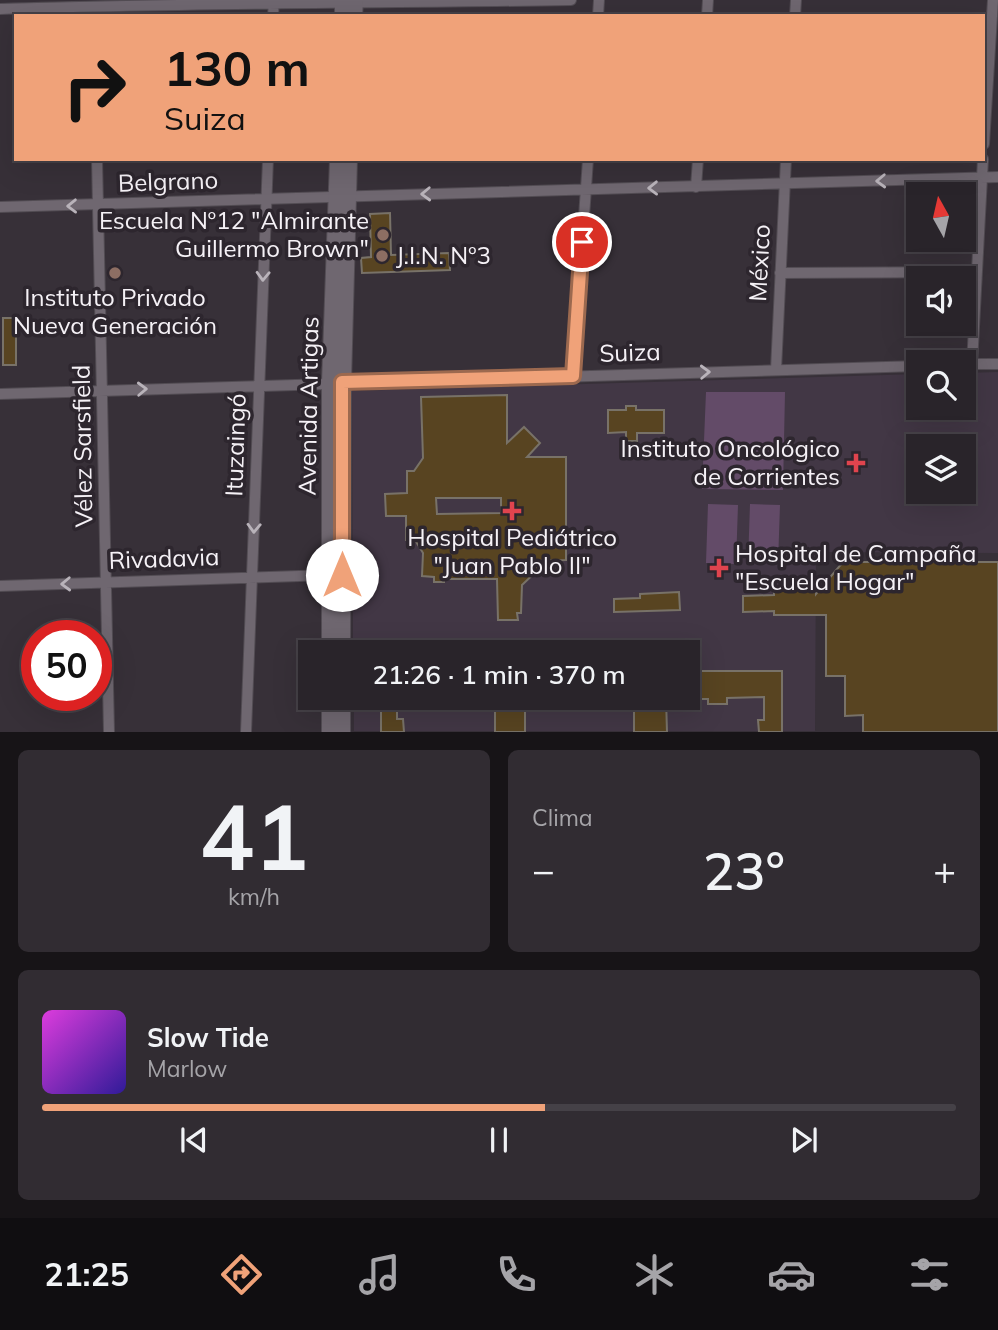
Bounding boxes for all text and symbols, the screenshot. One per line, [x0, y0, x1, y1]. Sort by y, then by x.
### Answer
text: 130 m [164, 37, 310, 98]
icon: right [49, 42, 140, 133]
text: Suiza [164, 98, 246, 138]
street label: Belgrano [117, 164, 219, 198]
one-way arrow [875, 173, 886, 188]
one-way arrow [648, 180, 659, 195]
north arrow [906, 182, 976, 252]
map controls [906, 182, 976, 504]
one-way arrow [420, 186, 431, 202]
one-way arrow [67, 198, 77, 214]
place label: Escuela Nº12 "Almirante Guillermo Brown" [99, 205, 369, 263]
pin [552, 212, 612, 272]
icon: arrive [563, 223, 601, 261]
street label: México [742, 223, 776, 302]
marker: Escuela Nº12 "Almirante Guillermo Brown" [375, 227, 391, 243]
place label: J.I.N. Nº3 [396, 240, 491, 270]
marker: J.I.N. Nº3 [374, 248, 390, 264]
marker: Instituto Privado Nueva Generación [107, 265, 123, 281]
button: sound [906, 266, 976, 336]
one-way arrow [256, 271, 271, 282]
place label: Instituto Privado Nueva Generación [13, 282, 217, 340]
street label: Avenida Artigas [291, 316, 325, 496]
street label: Suiza [599, 336, 661, 368]
button: search [906, 350, 976, 420]
street label: Vélez Sarsfield [66, 364, 98, 528]
one-way arrow [699, 364, 710, 379]
one-way arrow [136, 382, 147, 397]
street label: Ituzaingó [218, 393, 252, 497]
place label: Instituto Oncológico de Corrientes [620, 433, 840, 491]
button: layers [906, 434, 976, 504]
marker: Instituto Oncológico de Corrientes [846, 453, 866, 473]
marker: Hospital Pediátrico "Juan Pablo II" [502, 501, 522, 521]
place label: Hospital Pediátrico "Juan Pablo II" [407, 522, 617, 580]
one-way arrow [247, 523, 262, 534]
position arrow [305, 538, 379, 612]
place label: Hospital de Campaña "Escuela Hogar" [735, 538, 976, 596]
street label: Rivadavia [108, 541, 220, 575]
marker: Hospital de Campaña "Escuela Hogar" [709, 558, 729, 578]
one-way arrow [60, 576, 71, 591]
speed limit sign: 50 [21, 620, 112, 711]
text: 21:26 · 1 min · 370 m [372, 658, 626, 691]
text: 41 [199, 779, 309, 893]
text: Clima [532, 803, 593, 832]
text: 23° [703, 838, 785, 903]
text: − [532, 846, 555, 894]
text: + [933, 846, 956, 894]
text: km/h [228, 882, 280, 911]
text: Slow Tide [147, 1021, 269, 1054]
text: Marlow [147, 1054, 227, 1083]
icon: previous [175, 1121, 213, 1159]
icon: pause [480, 1121, 518, 1159]
icon: next [785, 1121, 823, 1159]
icon: directions [217, 1250, 266, 1299]
icon: music [355, 1250, 404, 1299]
icon: phone [492, 1250, 541, 1299]
icon: climate [630, 1250, 679, 1299]
icon: car [767, 1250, 816, 1299]
icon: filters [905, 1250, 954, 1299]
text: 21:25 [44, 1254, 129, 1294]

